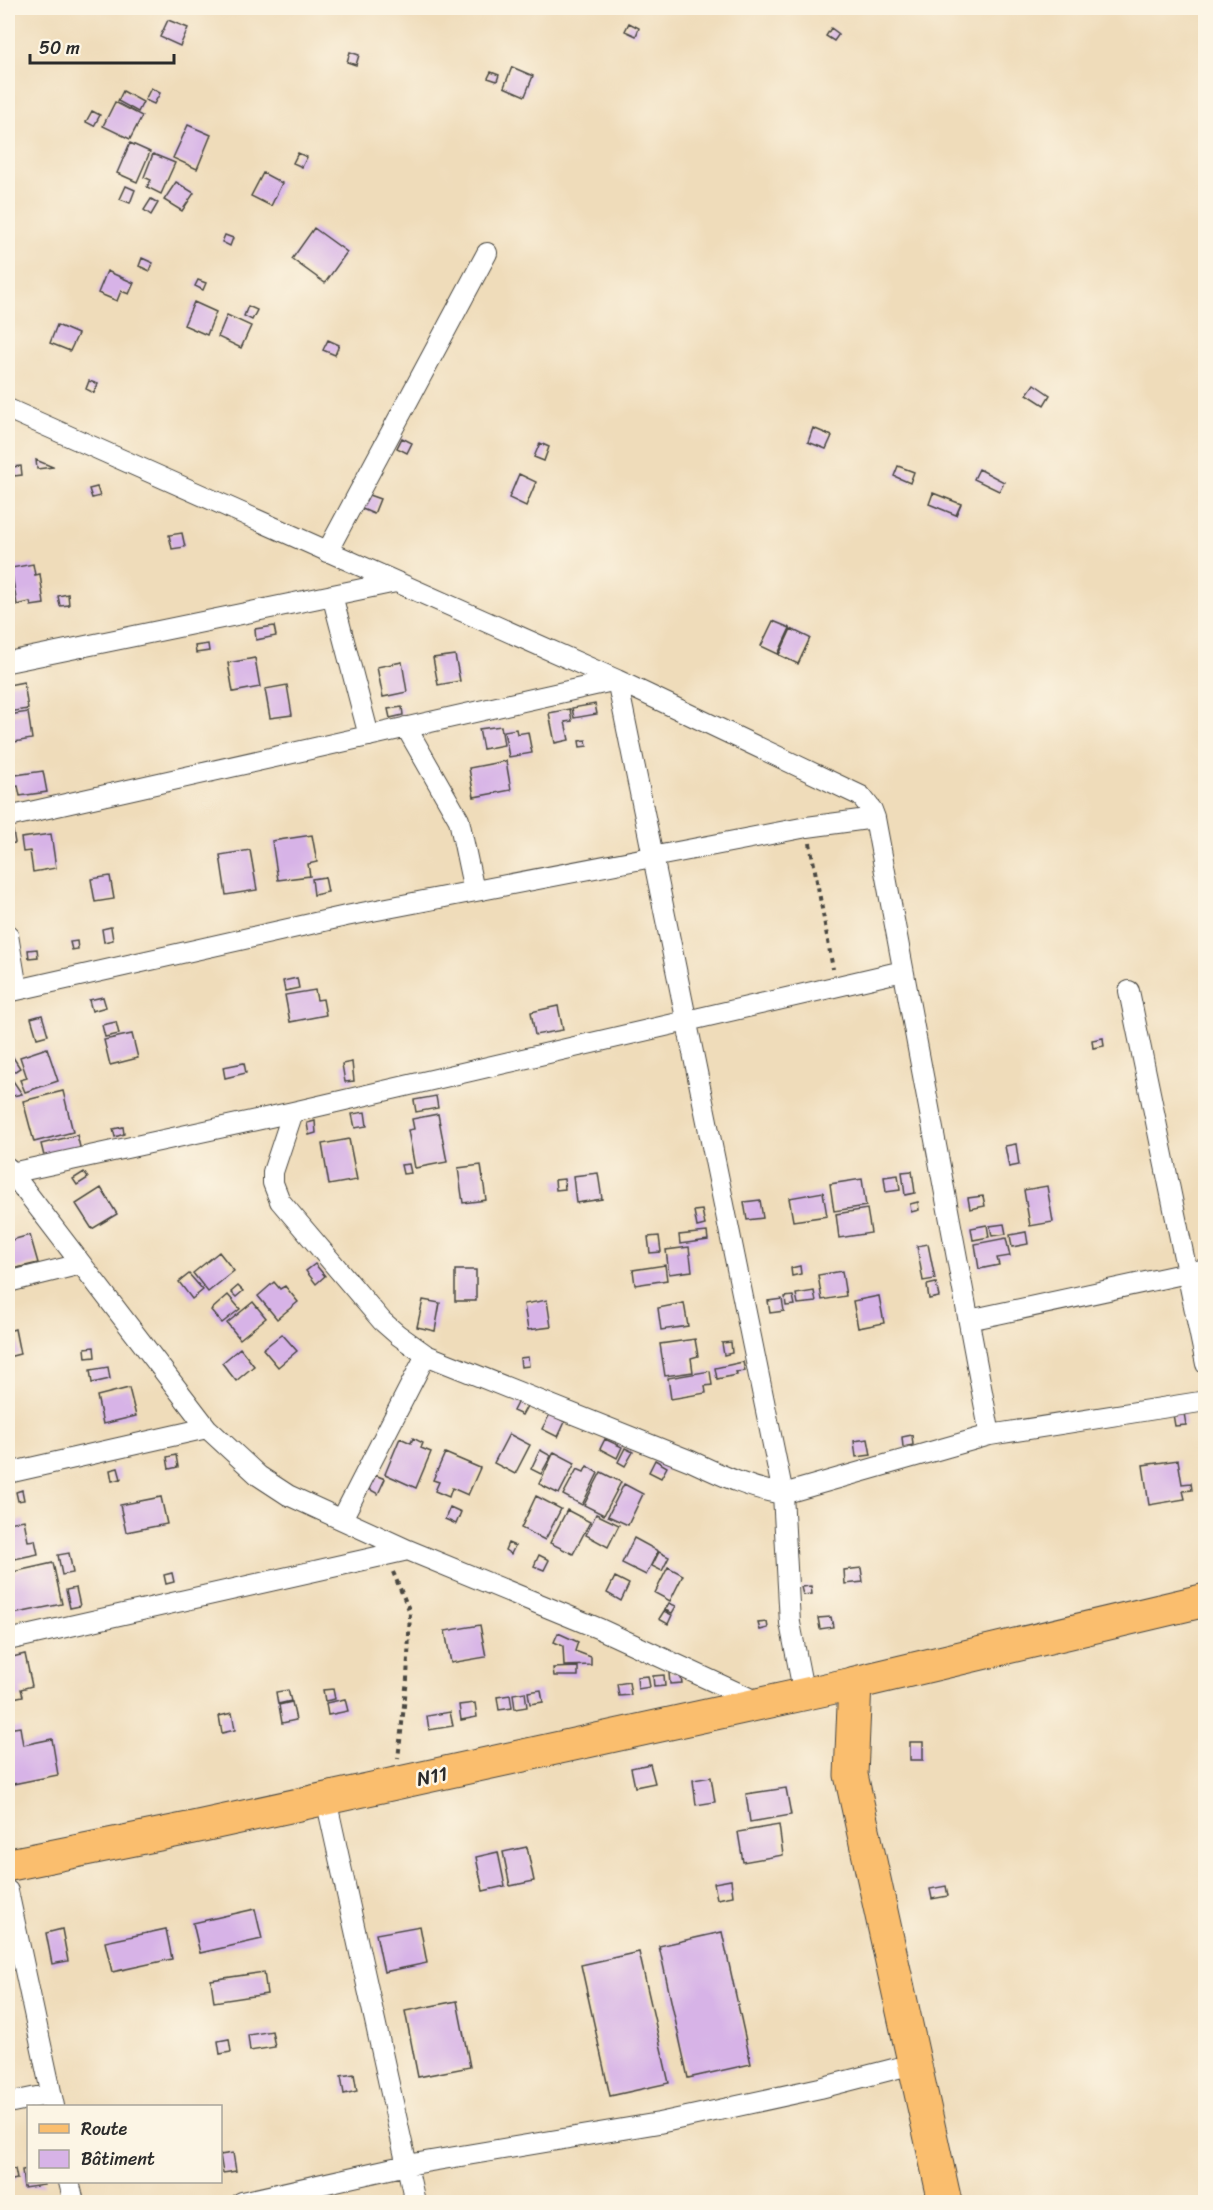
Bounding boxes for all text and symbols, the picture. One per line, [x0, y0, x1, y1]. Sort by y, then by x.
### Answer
scale bar [30, 27, 174, 65]
text: 50 m [39, 32, 80, 64]
street label: N11 [413, 1756, 451, 1797]
legend [27, 2105, 222, 2183]
text: Route [81, 2113, 128, 2145]
text: Bâtiment [81, 2143, 155, 2175]

